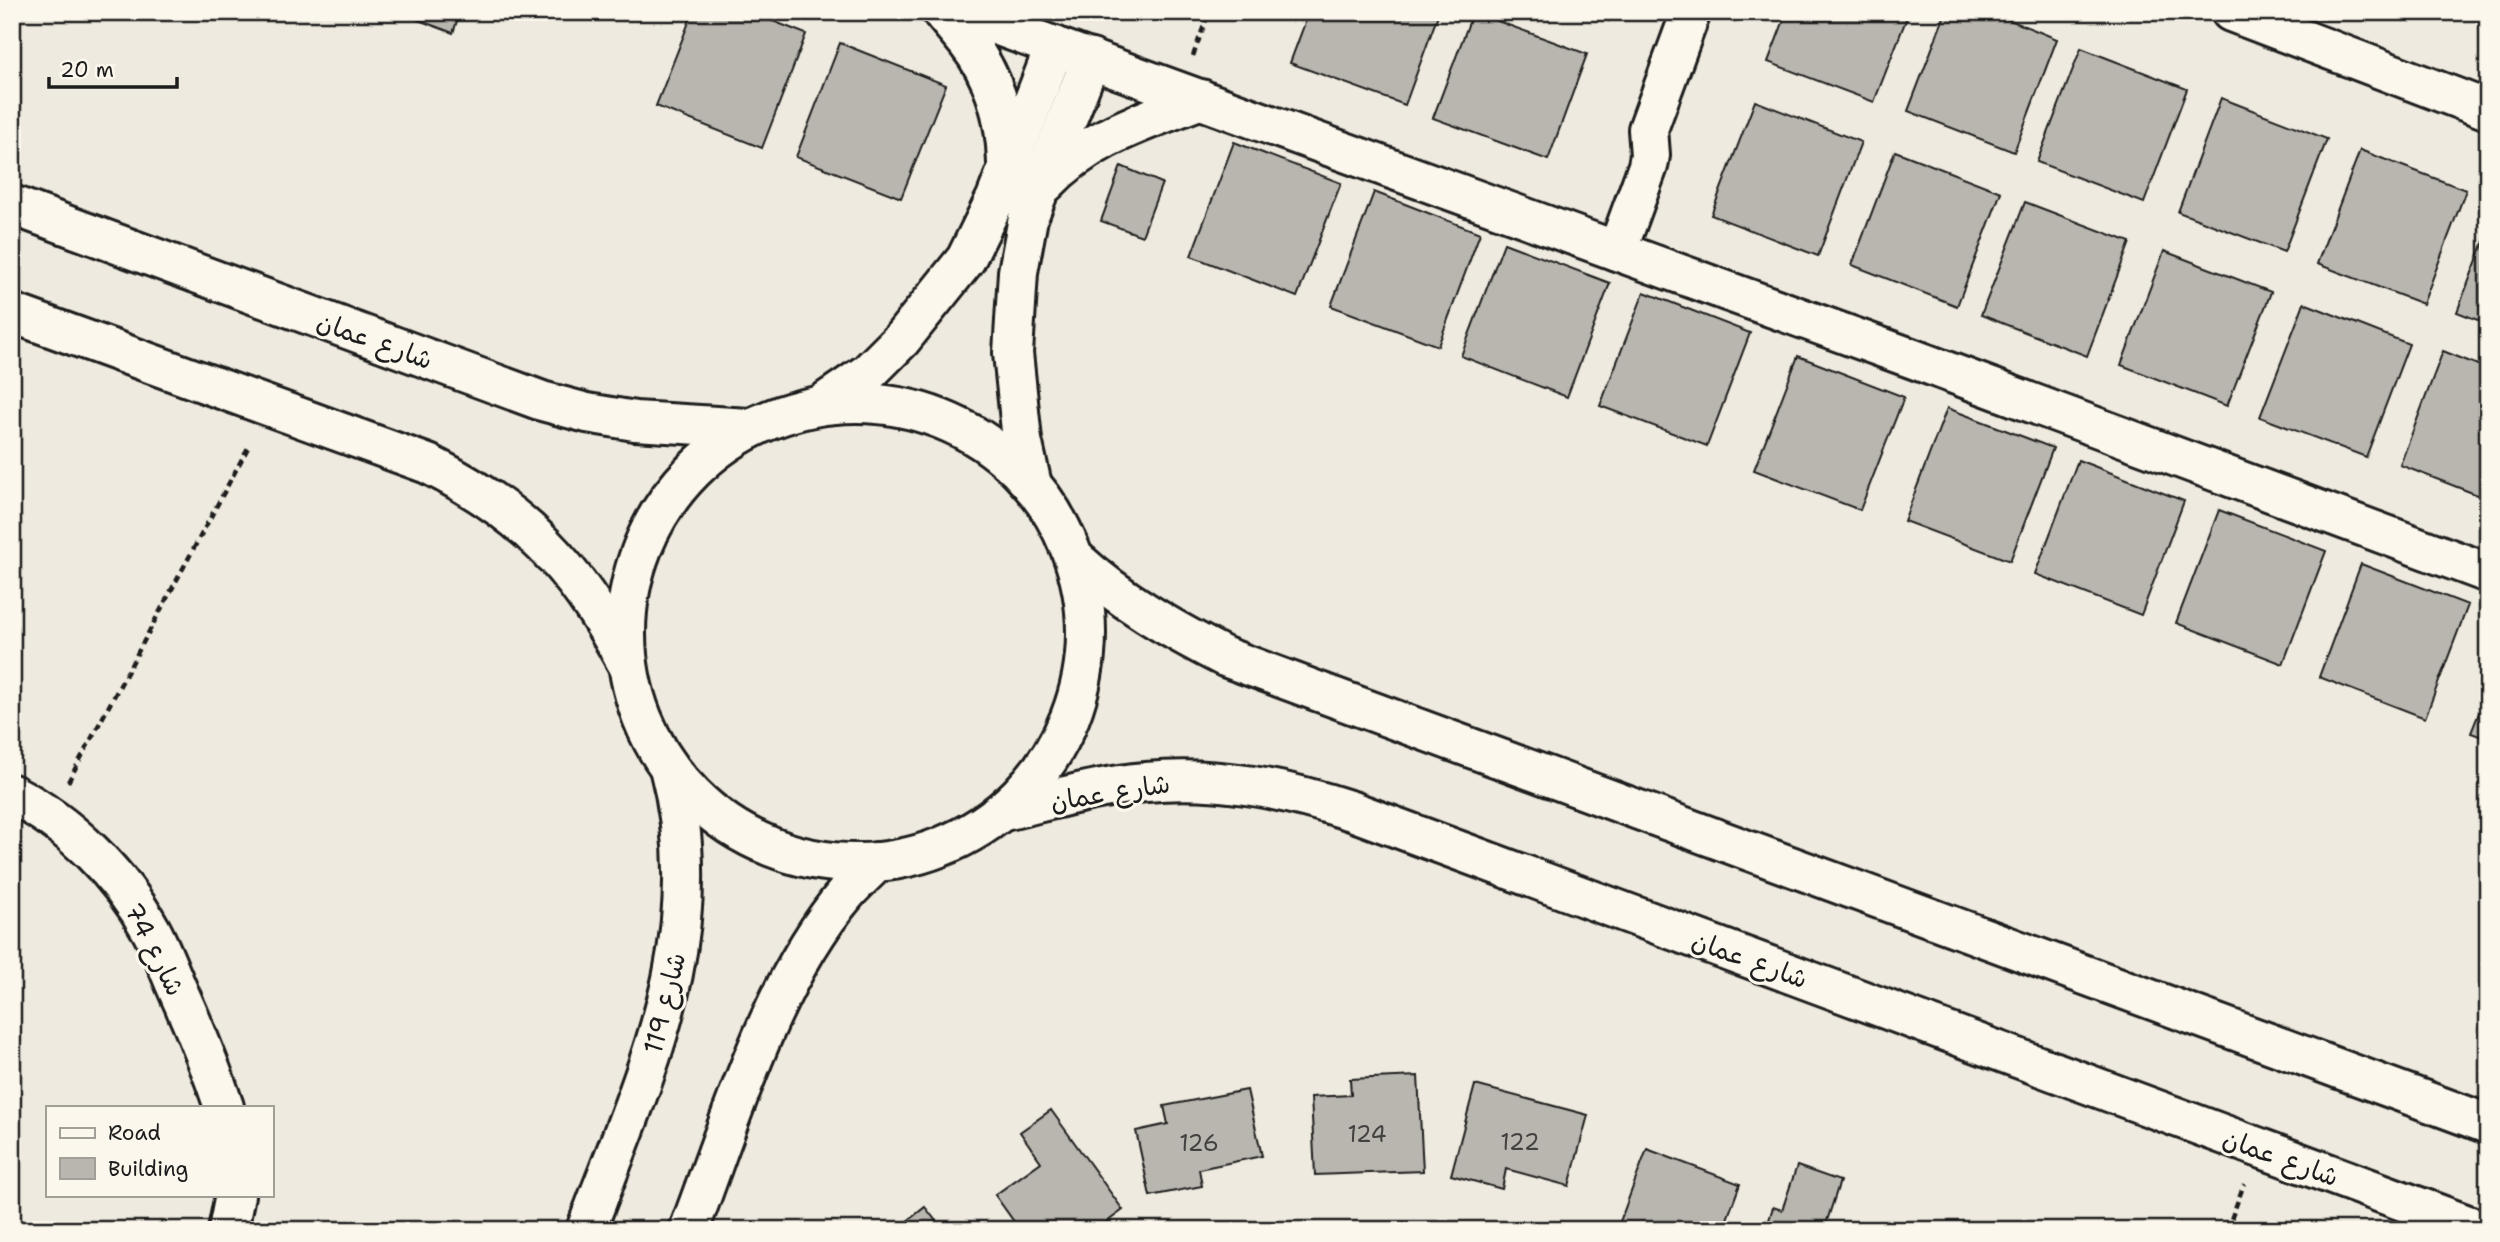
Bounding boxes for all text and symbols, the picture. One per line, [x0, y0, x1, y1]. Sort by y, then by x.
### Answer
scale bar [49, 46, 177, 90]
text: 20 m [60, 56, 114, 84]
street label: شارع عمان [312, 303, 438, 378]
street label: شارع عمان [1048, 765, 1172, 820]
street label: شارع 74 [116, 896, 193, 1002]
street label: شارع عمان [1687, 922, 1813, 997]
street label: شارع 119 [635, 949, 694, 1058]
legend [46, 1106, 273, 1196]
text: Road [108, 1119, 161, 1147]
house number: 124 [1347, 1119, 1387, 1149]
street label: شارع عمان [2218, 1120, 2344, 1195]
house number: 122 [1500, 1127, 1540, 1157]
house number: 126 [1179, 1128, 1219, 1158]
text: Building [108, 1155, 188, 1183]

